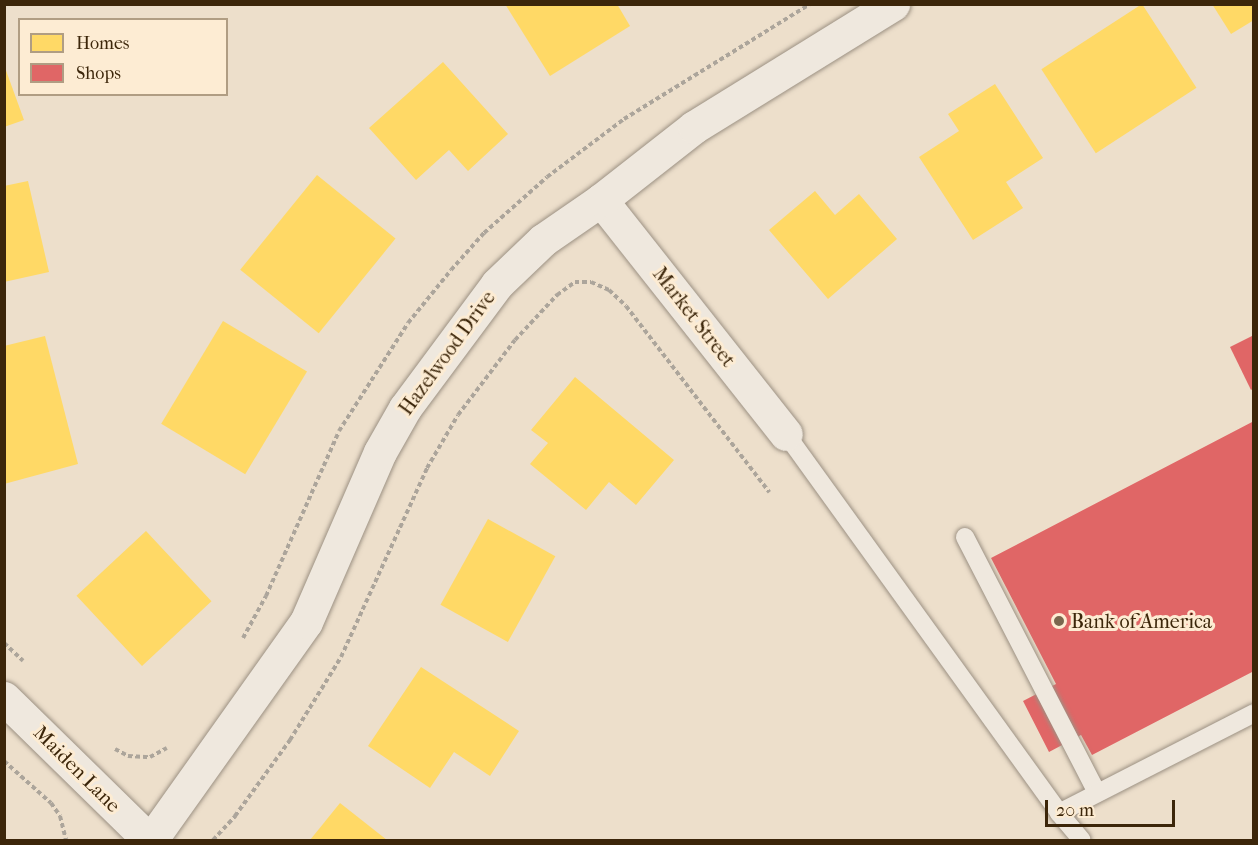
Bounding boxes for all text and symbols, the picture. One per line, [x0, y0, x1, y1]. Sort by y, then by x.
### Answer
legend [18, 18, 228, 96]
text: Homes [76, 33, 130, 54]
text: Shops [76, 63, 121, 84]
street label: Market Street [648, 262, 740, 372]
street label: Hazelwood Drive [394, 286, 500, 420]
place label: Bank of America [1071, 609, 1212, 633]
marker: Bank of America [1052, 614, 1066, 628]
street label: Maiden Lane [29, 721, 125, 817]
scale bar [1048, 788, 1178, 826]
text: 20 m [1056, 800, 1094, 821]

